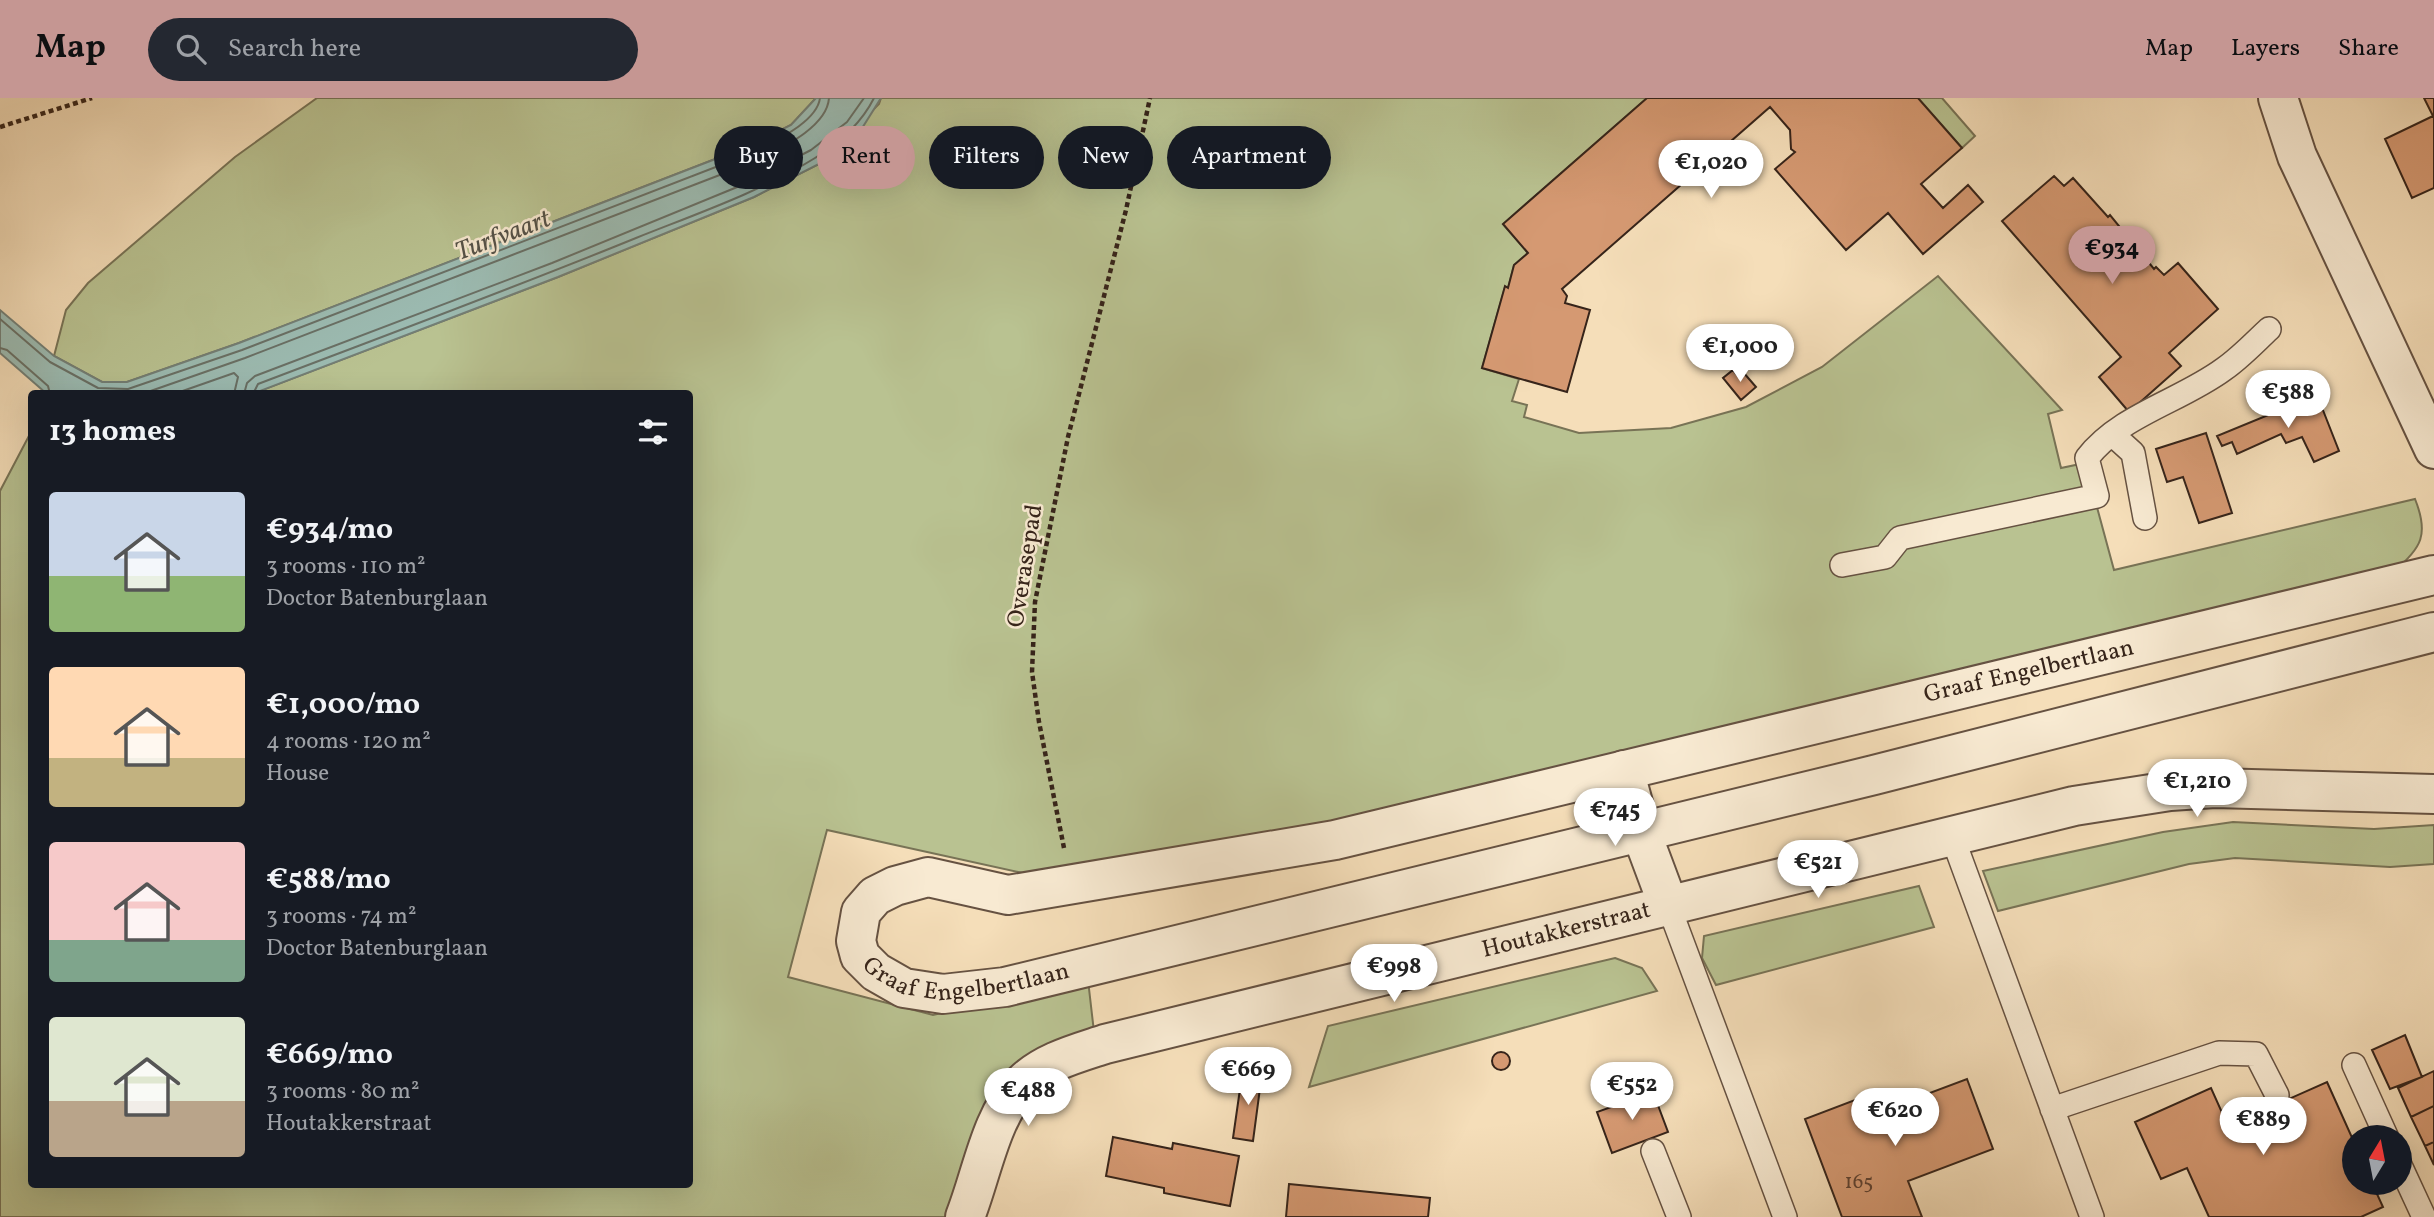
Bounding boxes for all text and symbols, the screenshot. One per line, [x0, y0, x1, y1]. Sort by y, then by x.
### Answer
search box [148, 18, 638, 81]
text: Map [35, 26, 106, 72]
icon: search [172, 30, 210, 68]
text: Search here [228, 31, 361, 67]
text: Map [2145, 32, 2193, 66]
text: Layers [2231, 32, 2300, 66]
text: Share [2338, 32, 2399, 66]
chip: Buy [714, 126, 803, 189]
chip: Rent [817, 126, 915, 189]
chip: Filters [929, 126, 1044, 189]
chip: New [1058, 126, 1153, 189]
chip: Apartment [1167, 126, 1331, 189]
pin: €1,020 [1654, 140, 1768, 200]
text: €1,020 [1674, 147, 1748, 179]
water label: Turfvaart [450, 201, 556, 271]
pin: €934 [2071, 226, 2153, 286]
text: €934 [2084, 233, 2140, 265]
pin: €1,000 [1683, 324, 1797, 384]
text: €1,000 [1702, 331, 1778, 363]
pin: €588 [2247, 370, 2329, 430]
text: €588 [2261, 377, 2315, 409]
text: 13 homes [49, 411, 176, 453]
icon: filters [634, 413, 672, 451]
street label: Overasepad [999, 502, 1053, 630]
text: €934/mo [266, 509, 393, 551]
icon: home [105, 520, 189, 604]
text: 3 rooms · 110 m² [266, 551, 426, 583]
text: Doctor Batenburglaan [266, 583, 488, 615]
street label: Graaf Engelbertlaan [1920, 631, 2138, 713]
text: €1,000/mo [266, 684, 420, 726]
icon: home [105, 695, 189, 779]
text: 4 rooms · 120 m² [266, 726, 431, 758]
text: House [266, 758, 329, 790]
pin: €1,210 [2140, 760, 2254, 819]
text: €1,210 [2163, 766, 2231, 798]
pin: €745 [1574, 788, 1656, 848]
text: €745 [1590, 795, 1640, 827]
pin: €521 [1777, 840, 1859, 900]
text: €521 [1793, 847, 1843, 879]
text: €588/mo [266, 859, 391, 901]
icon: home [105, 870, 189, 954]
street label: Houtakkerstraat [1478, 894, 1654, 968]
text: 3 rooms · 74 m² [266, 901, 416, 933]
text: Doctor Batenburglaan [266, 933, 488, 965]
pin: €998 [1353, 944, 1435, 1004]
street label: Graaf Engelbertlaan [853, 949, 1073, 1011]
text: €998 [1367, 951, 1422, 983]
text: €669/mo [266, 1034, 393, 1076]
icon: home [105, 1045, 189, 1129]
pin: €669 [1207, 1048, 1289, 1107]
text: €669 [1221, 1054, 1275, 1086]
pin: €552 [1591, 1062, 1673, 1122]
pin: €488 [987, 1068, 1069, 1128]
text: €552 [1606, 1069, 1658, 1101]
text: €488 [1000, 1075, 1056, 1107]
text: 3 rooms · 80 m² [266, 1076, 419, 1108]
pin: €620 [1854, 1088, 1936, 1148]
text: €620 [1867, 1095, 1923, 1127]
pin: €889 [2222, 1098, 2304, 1157]
text: €889 [2236, 1104, 2290, 1136]
text: Houtakkerstraat [266, 1108, 432, 1140]
north arrow [2342, 1125, 2412, 1195]
map controls [2342, 1125, 2412, 1195]
house number: 165 [1845, 1168, 1873, 1197]

